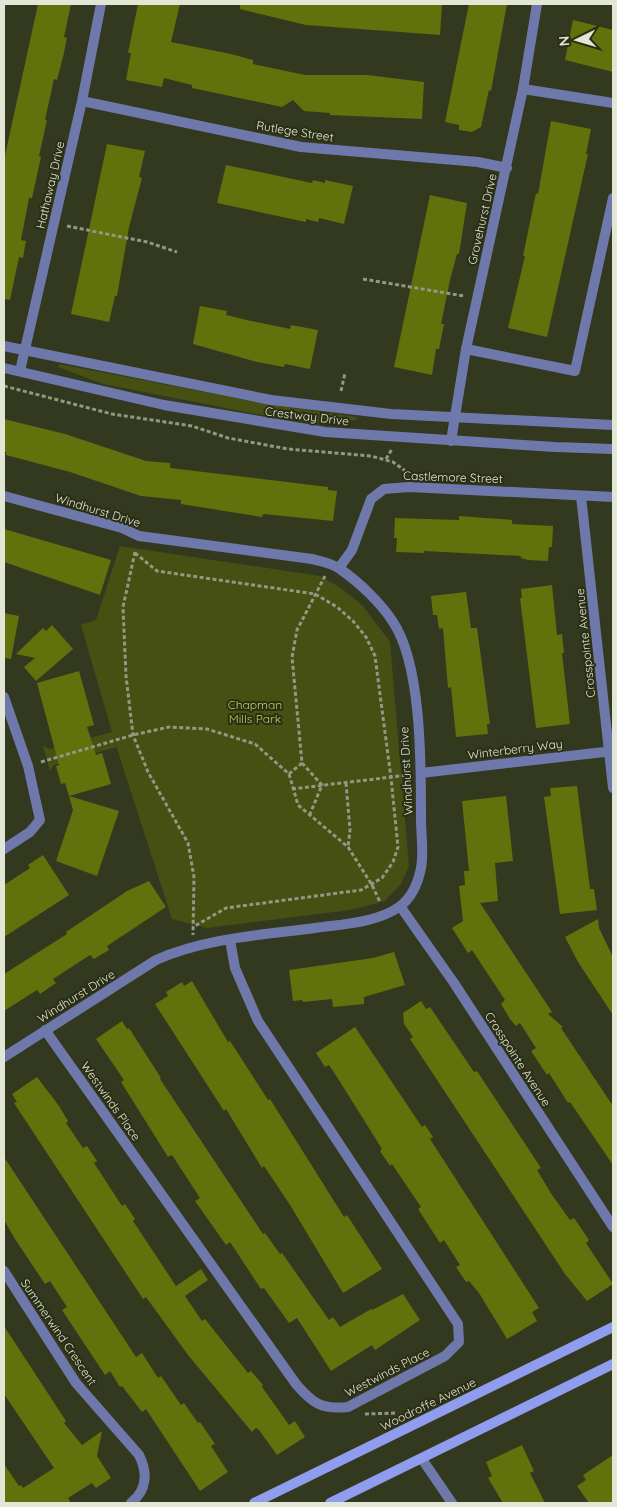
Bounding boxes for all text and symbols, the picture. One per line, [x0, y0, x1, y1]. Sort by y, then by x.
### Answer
north arrow [552, 15, 602, 65]
text: N [555, 35, 573, 47]
street label: Rutlege Street [255, 117, 335, 145]
street label: Hathaway Drive [33, 140, 67, 230]
street label: Grovehurst Drive [464, 172, 500, 266]
street label: Crestway Drive [264, 403, 350, 429]
street label: Castlemore Street [403, 468, 503, 486]
street label: Windhurst Drive [53, 490, 143, 530]
street label: Crosspointe Avenue [572, 587, 598, 698]
park label: Chapman Mills Park [228, 697, 282, 726]
street label: Windhurst Drive [396, 726, 416, 816]
street label: Winterberry Way [467, 736, 563, 762]
street label: Windhurst Drive [34, 966, 118, 1026]
street label: Crosspointe Avenue [482, 1009, 554, 1109]
street label: Westwinds Place [78, 1058, 144, 1144]
street label: Summerwind Crescent [18, 1276, 100, 1388]
street label: Westwinds Place [342, 1344, 432, 1400]
street label: Woodroffe Avenue [378, 1374, 478, 1434]

